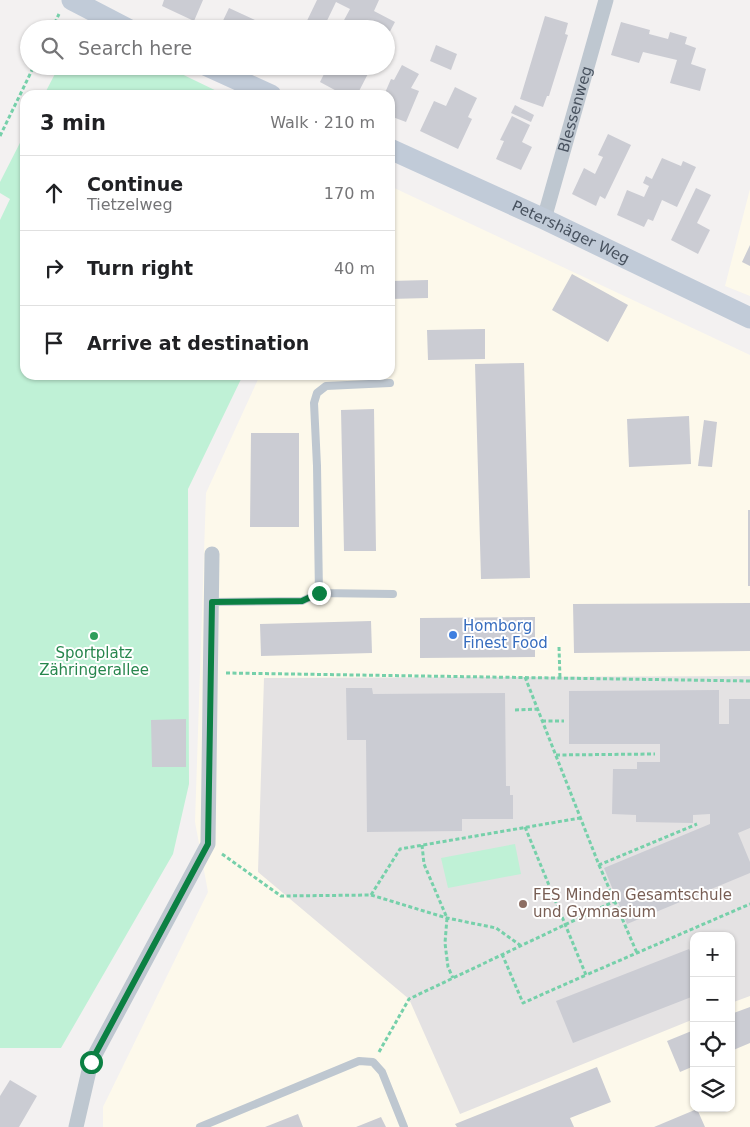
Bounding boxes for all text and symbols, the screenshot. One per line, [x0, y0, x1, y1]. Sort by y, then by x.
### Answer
search box [20, 20, 395, 75]
icon: search [38, 34, 66, 62]
text: Search here [78, 37, 192, 59]
street label: Blessenweg [554, 64, 596, 155]
text: 3 min [40, 111, 106, 135]
text: Walk · 210 m [270, 113, 375, 132]
text: Continue [87, 173, 183, 195]
icon: ahead [40, 179, 68, 207]
text: 170 m [324, 184, 375, 203]
text: Tietzelweg [87, 195, 173, 214]
street label: Petershäger Weg [509, 197, 632, 268]
icon: right [40, 254, 68, 282]
text: Turn right [87, 257, 193, 279]
text: 40 m [334, 259, 375, 278]
icon: arrive [40, 329, 68, 357]
text: Arrive at destination [87, 332, 309, 354]
route end [308, 582, 331, 605]
place label: Homborg Finest Food [463, 617, 548, 652]
marker: Homborg Finest Food [447, 629, 459, 641]
marker: Sportplatz Zähringerallee [88, 630, 100, 642]
place label: Sportplatz Zähringerallee [39, 644, 149, 679]
place label: FES Minden Gesamtschule und Gymnasium [533, 886, 732, 921]
marker: FES Minden Gesamtschule und Gymnasium [517, 898, 529, 910]
map controls [690, 932, 735, 1112]
button: + [690, 932, 735, 977]
button: − [690, 977, 735, 1022]
button: locate [690, 1022, 735, 1067]
route start [80, 1051, 103, 1074]
button: layers [690, 1067, 735, 1112]

